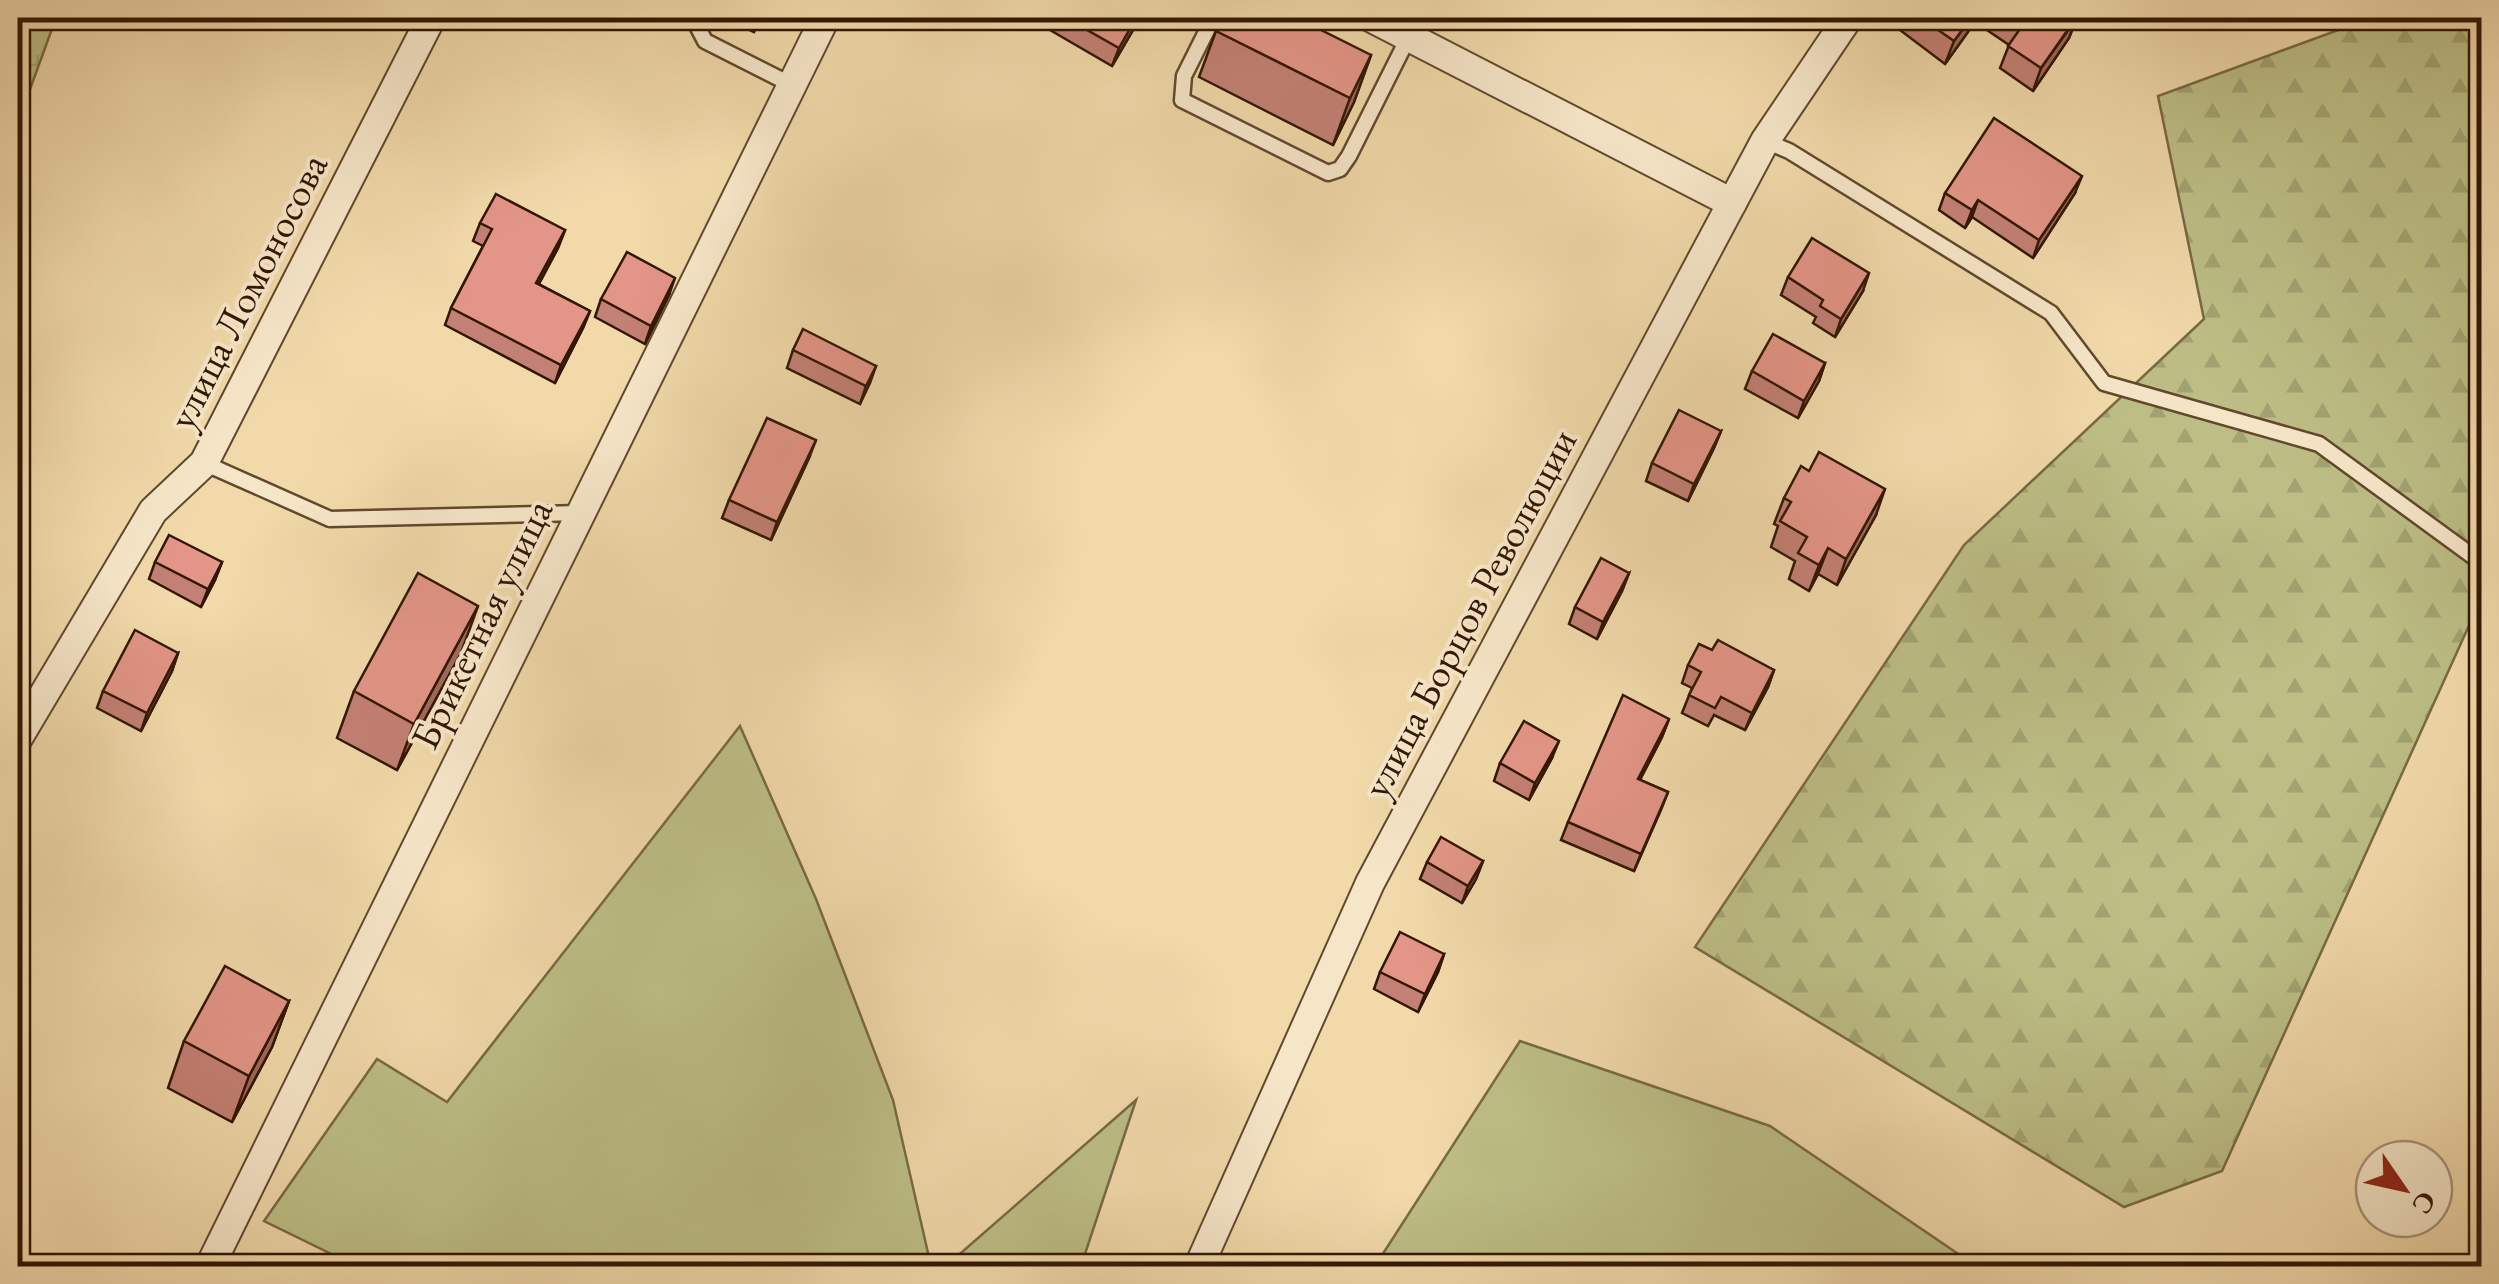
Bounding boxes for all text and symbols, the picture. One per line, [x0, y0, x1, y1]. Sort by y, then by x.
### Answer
street label: улица Ломоносова [155, 144, 339, 438]
street label: улица Борцов Революции [1350, 420, 1588, 806]
street label: Брикетная улица [398, 490, 564, 758]
north arrow [2354, 1139, 2454, 1239]
text: С [2404, 1185, 2445, 1221]

